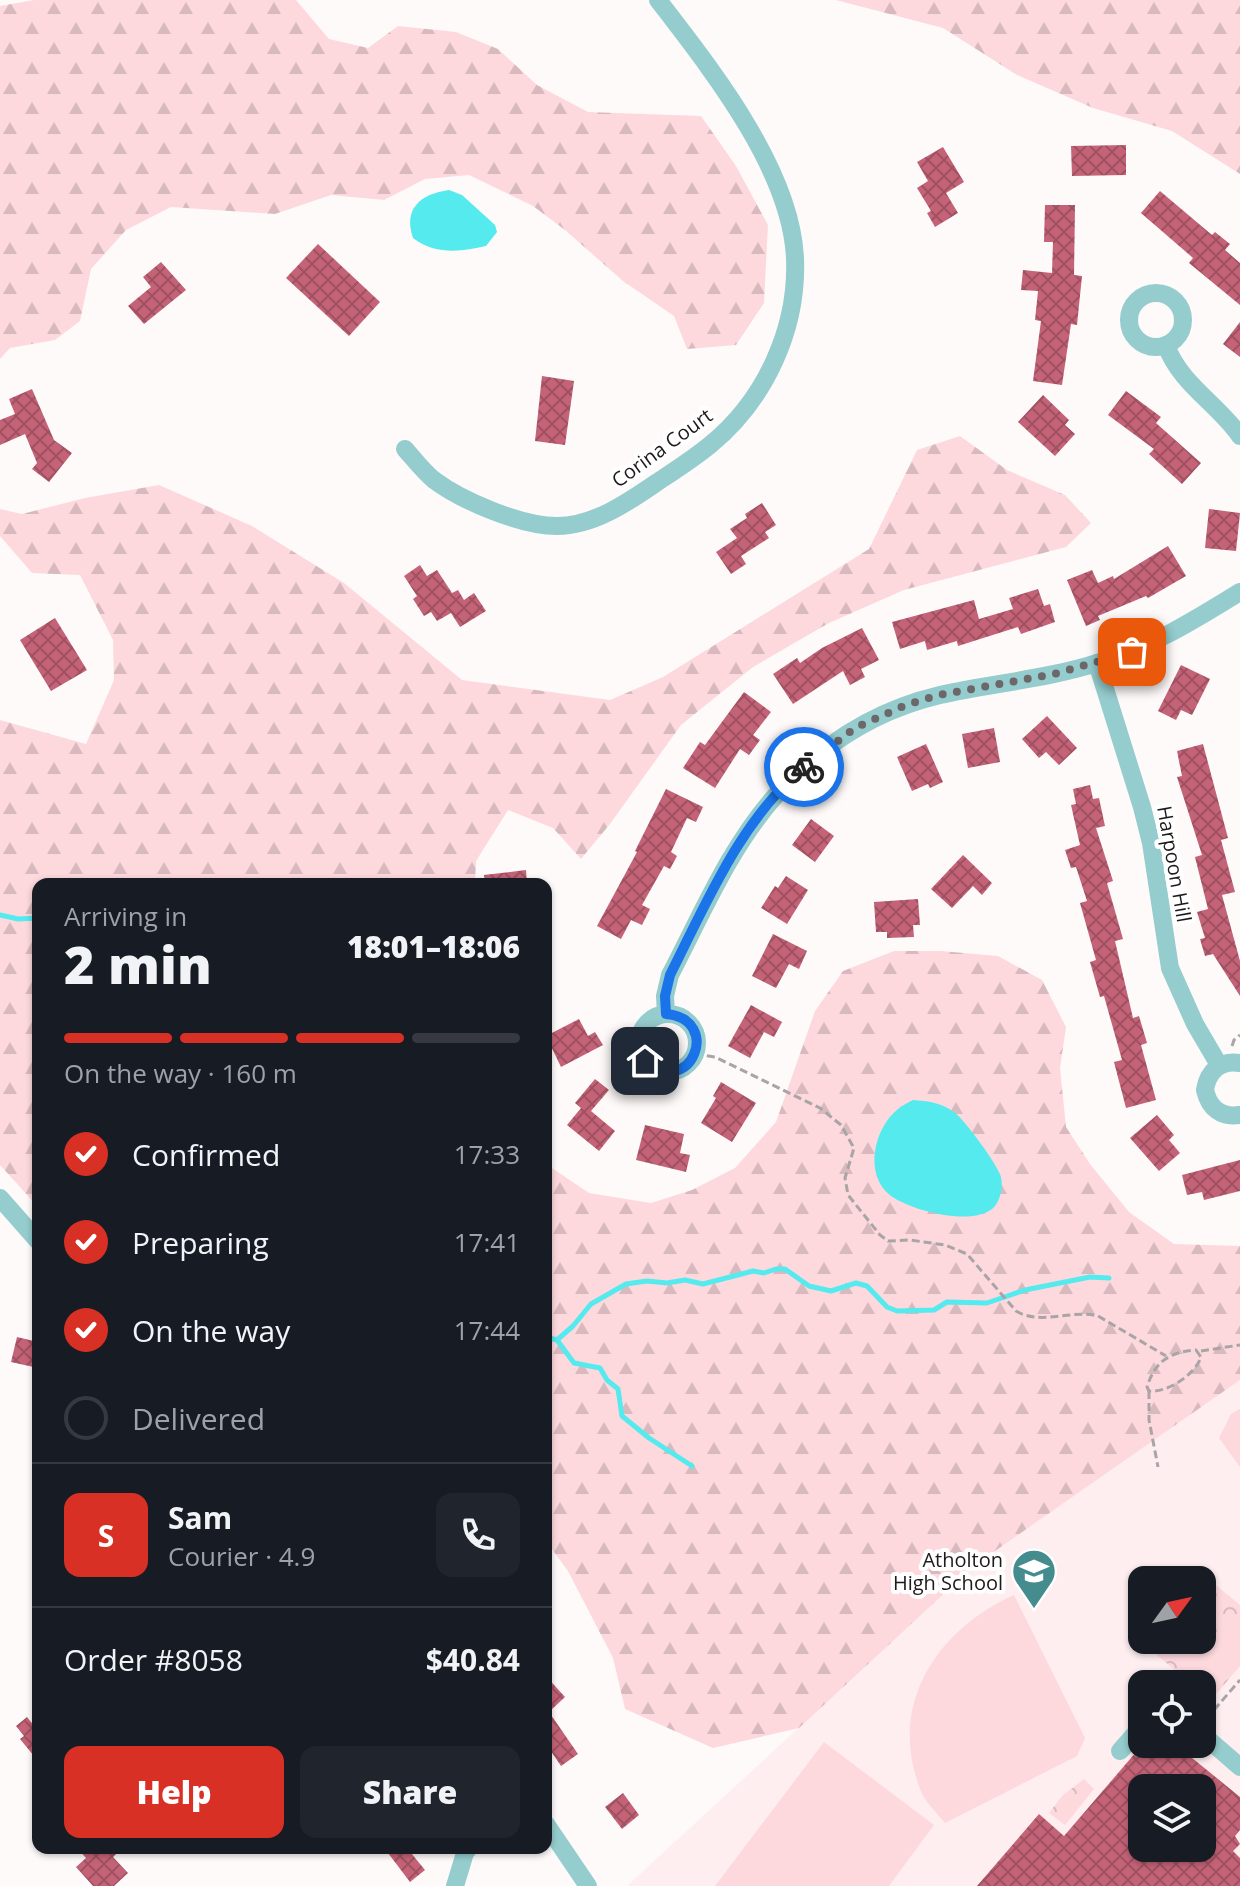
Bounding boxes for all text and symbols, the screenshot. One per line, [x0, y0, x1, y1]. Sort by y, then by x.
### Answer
street label: Corina Court [606, 402, 718, 493]
pin [1098, 618, 1166, 686]
icon: bag [1110, 630, 1154, 674]
courier [764, 727, 844, 807]
icon: bike [782, 745, 826, 789]
street label: Harpoon Hill [1151, 804, 1198, 924]
text: Arriving in [64, 898, 187, 934]
text: 18:01–18:06 [347, 926, 520, 967]
text: 2 min [64, 928, 212, 999]
pin [611, 1027, 679, 1095]
icon: home [623, 1039, 667, 1083]
text: On the way · 160 m [64, 1055, 297, 1091]
icon: check [64, 1132, 108, 1176]
text: Confirmed [132, 1134, 280, 1175]
text: 17:33 [454, 1136, 520, 1172]
icon: check [64, 1220, 108, 1264]
text: Preparing [132, 1222, 269, 1263]
text: 17:41 [454, 1224, 520, 1260]
icon: check [64, 1308, 108, 1352]
text: On the way [132, 1310, 290, 1351]
text: 17:44 [454, 1312, 520, 1348]
text: Delivered [132, 1398, 265, 1439]
button: phone [436, 1493, 520, 1577]
text: Sam [168, 1497, 232, 1538]
text: S [98, 1515, 114, 1556]
text: Courier · 4.9 [168, 1538, 315, 1574]
place label: Atholton High School [893, 1546, 1003, 1596]
school or university icon: Atholton High School [1010, 1547, 1058, 1610]
north arrow [1128, 1566, 1216, 1654]
map controls [1128, 1566, 1216, 1862]
text: Order #8058 [64, 1639, 243, 1680]
text: $40.84 [426, 1639, 520, 1680]
button: locate [1128, 1670, 1216, 1758]
button: Help [64, 1746, 284, 1838]
button: Share [300, 1746, 520, 1838]
button: layers [1128, 1774, 1216, 1862]

